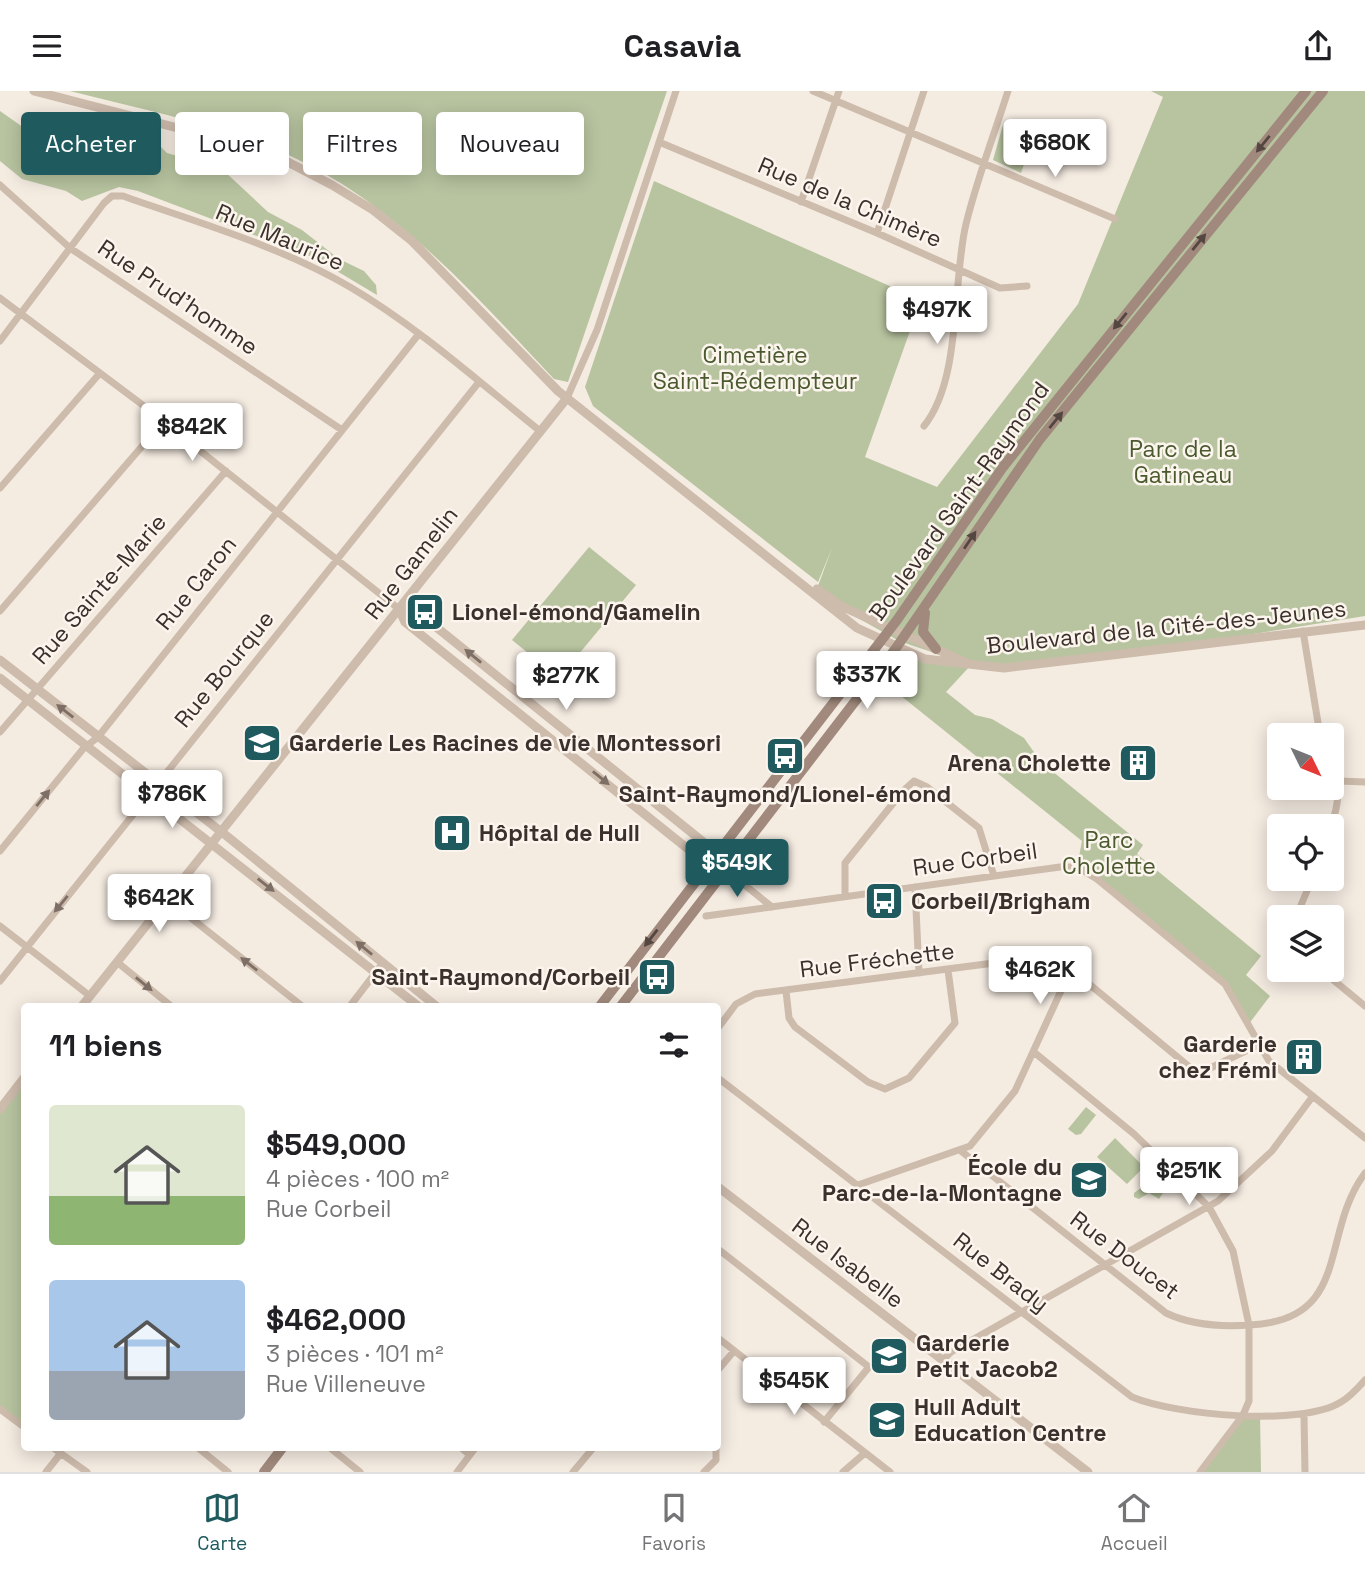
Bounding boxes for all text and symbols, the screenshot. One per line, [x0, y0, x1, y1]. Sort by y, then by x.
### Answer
text: Casavia [624, 26, 741, 66]
icon: menu [28, 27, 66, 65]
icon: share [1299, 27, 1337, 65]
chip: Acheter [21, 112, 161, 175]
chip: Louer [175, 112, 289, 175]
chip: Filtres [303, 112, 422, 175]
chip: Nouveau [436, 112, 584, 175]
pin: $680K [1006, 119, 1104, 179]
text: $680K [1019, 127, 1091, 157]
one-way arrow [1256, 136, 1271, 153]
street label: Rue de la Chimère [753, 150, 947, 254]
street label: Rue Maurice [211, 196, 349, 278]
street label: Rue Prud'homme [92, 232, 264, 362]
one-way arrow [1191, 234, 1206, 251]
pin: $497K [888, 287, 986, 346]
text: $497K [902, 294, 972, 324]
one-way arrow [1113, 312, 1128, 330]
park label: Cimetière Saint-Rédempteur [653, 340, 857, 396]
street label: Boulevard Saint-Raymond [862, 376, 1056, 626]
pin: $842K [143, 403, 241, 463]
text: $842K [157, 411, 227, 441]
one-way arrow [1048, 411, 1063, 428]
park label: Parc de la Gatineau [1129, 434, 1237, 490]
street label: Rue Gamelin [358, 500, 464, 626]
street label: Rue Sainte-Marie [25, 507, 173, 671]
street label: Rue Caron [149, 530, 243, 636]
one-way arrow [963, 531, 977, 549]
bus stop icon: Lionel-émond/Gamelin [404, 591, 446, 633]
street label: Boulevard de la Cité-des-Jeunes [984, 593, 1348, 661]
place label: Lionel-émond/Gamelin [452, 597, 701, 627]
street label: Rue Bourque [168, 604, 280, 734]
one-way arrow [465, 649, 483, 664]
pin: $337K [818, 651, 916, 711]
pin: $277K [517, 653, 615, 712]
text: $337K [832, 659, 902, 689]
text: $277K [532, 660, 600, 690]
one-way arrow [56, 703, 74, 718]
school or university icon: Garderie Les Racines de vie Montessori [241, 722, 283, 764]
north arrow [1267, 723, 1344, 800]
map controls [1267, 723, 1344, 982]
place label: Garderie Les Racines de vie Montessori [289, 728, 721, 758]
bus stop icon: Saint-Raymond/Lionel-émond [764, 735, 806, 777]
building icon: Arena Cholette [1117, 742, 1159, 784]
place label: Arena Cholette [947, 748, 1111, 778]
one-way arrow [591, 770, 609, 785]
pin: $786K [123, 771, 221, 830]
text: $786K [137, 778, 207, 808]
place label: Saint-Raymond/Lionel-émond [619, 779, 951, 809]
one-way arrow [35, 790, 50, 807]
hospital icon: Hôpital de Hull [431, 812, 473, 854]
button: locate [1267, 814, 1344, 891]
place label: Hôpital de Hull [479, 818, 640, 848]
park label: Parc Cholette [1062, 825, 1156, 881]
street label: Rue Corbeil [911, 835, 1039, 883]
pin: $549K [688, 839, 786, 899]
text: $549K [702, 847, 772, 877]
pin: $642K [110, 875, 208, 934]
one-way arrow [257, 878, 275, 893]
bus stop icon: Corbeil/Brigham [863, 880, 905, 922]
text: $642K [124, 882, 194, 912]
place label: Corbeil/Brigham [911, 886, 1090, 916]
one-way arrow [54, 896, 69, 913]
button: layers [1267, 905, 1344, 982]
one-way arrow [643, 928, 658, 946]
street label: Rue Fréchette [798, 936, 956, 984]
one-way arrow [356, 941, 373, 956]
pin: $462K [991, 947, 1089, 1006]
text: $462K [1005, 954, 1075, 984]
one-way arrow [240, 956, 258, 971]
bus stop icon: Saint-Raymond/Corbeil [636, 956, 678, 998]
place label: Saint-Raymond/Corbeil [372, 962, 630, 992]
one-way arrow [135, 977, 153, 992]
text: 11 biens [49, 1026, 162, 1065]
icon: filters [655, 1026, 693, 1064]
place label: Garderie chez Frémi [1159, 1029, 1277, 1085]
building icon: Garderie chez Frémi [1283, 1036, 1325, 1078]
text: $549,000 [266, 1125, 406, 1164]
icon: home [105, 1133, 189, 1217]
pin: $251K [1140, 1147, 1238, 1207]
place label: École du Parc-de-la-Montagne [822, 1152, 1062, 1208]
text: $251K [1156, 1155, 1222, 1185]
school or university icon: École du Parc-de-la-Montagne [1068, 1159, 1110, 1201]
text: 4 pièces · 100 m² [266, 1164, 449, 1194]
text: Rue Corbeil [266, 1194, 391, 1224]
street label: Rue Doucet [1064, 1204, 1186, 1306]
street label: Rue Isabelle [786, 1211, 910, 1315]
street label: Rue Brady [947, 1225, 1055, 1319]
text: $462,000 [266, 1300, 406, 1339]
icon: home [105, 1308, 189, 1392]
place label: Garderie Petit Jacob2 [916, 1328, 1058, 1384]
school or university icon: Garderie Petit Jacob2 [868, 1335, 910, 1377]
text: 3 pièces · 101 m² [266, 1339, 444, 1369]
pin: $545K [745, 1357, 843, 1417]
text: $545K [759, 1365, 829, 1395]
text: Rue Villeneuve [266, 1369, 426, 1399]
place label: Hull Adult Education Centre [914, 1392, 1107, 1448]
school or university icon: Hull Adult Education Centre [866, 1399, 908, 1441]
tab: Carte [197, 1489, 247, 1556]
tab: Favoris [642, 1489, 706, 1556]
tab: Accueil [1101, 1489, 1168, 1556]

